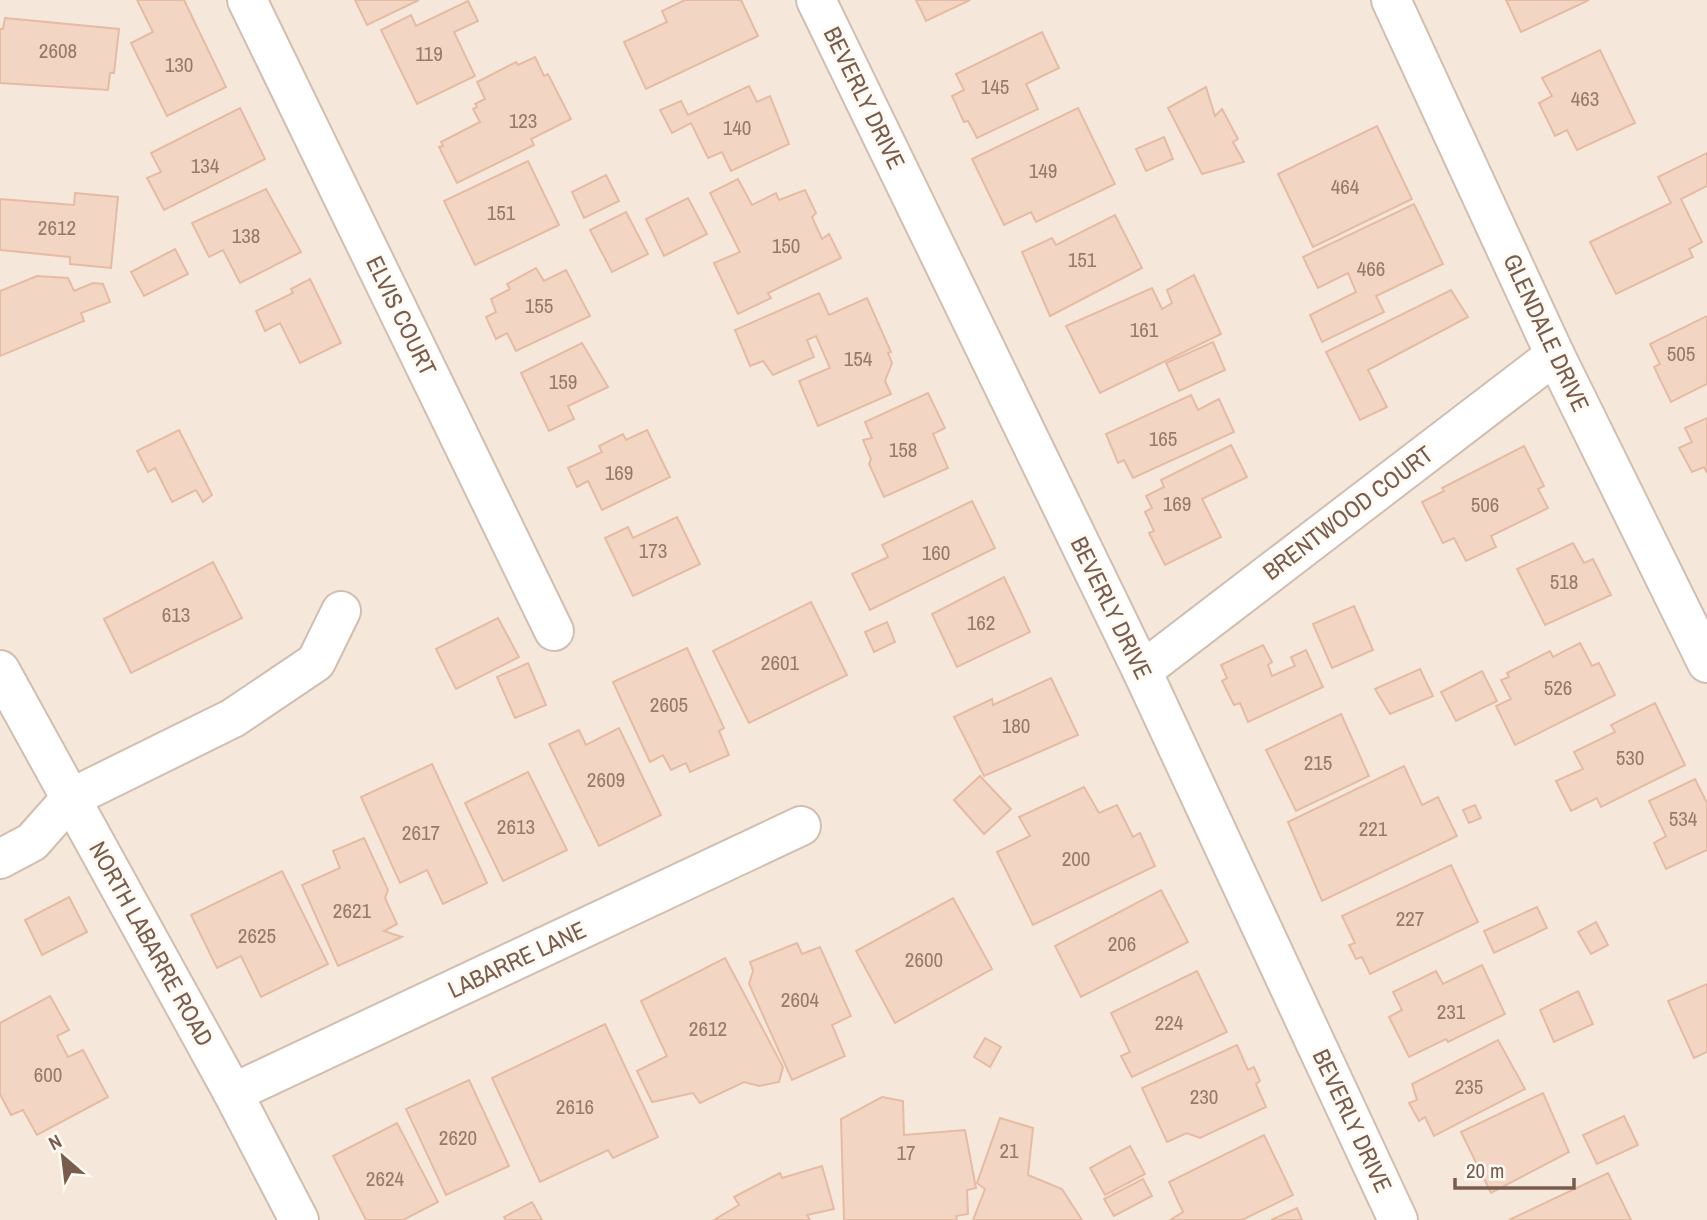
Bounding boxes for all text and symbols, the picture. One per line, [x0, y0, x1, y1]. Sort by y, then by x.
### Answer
street label: BEVERLY DRIVE [817, 21, 913, 174]
house number: 2608 [39, 36, 77, 65]
house number: 119 [415, 39, 443, 68]
house number: 130 [165, 50, 193, 79]
house number: 145 [981, 72, 1009, 101]
house number: 463 [1571, 84, 1599, 113]
house number: 123 [509, 106, 537, 135]
house number: 140 [723, 113, 751, 142]
house number: 134 [191, 151, 220, 180]
house number: 149 [1029, 156, 1057, 185]
house number: 464 [1331, 172, 1360, 201]
house number: 151 [487, 198, 516, 227]
house number: 2612 [38, 213, 76, 242]
house number: 138 [232, 221, 260, 250]
house number: 150 [772, 231, 800, 260]
house number: 151 [1068, 245, 1097, 274]
street label: GLENDALE DRIVE [1496, 248, 1597, 417]
street label: ELVIS COURT [359, 250, 445, 381]
house number: 466 [1357, 254, 1385, 283]
house number: 155 [525, 291, 553, 320]
house number: 161 [1130, 315, 1159, 344]
house number: 505 [1667, 339, 1695, 368]
house number: 154 [844, 344, 873, 373]
house number: 159 [549, 367, 577, 396]
house number: 165 [1149, 424, 1177, 453]
house number: 158 [889, 435, 917, 464]
street label: BRENTWOOD COURT [1256, 438, 1439, 587]
house number: 169 [605, 458, 633, 487]
house number: 169 [1163, 489, 1191, 518]
house number: 506 [1471, 490, 1499, 519]
street label: BEVERLY DRIVE [1064, 531, 1160, 684]
house number: 173 [639, 536, 667, 565]
house number: 160 [922, 538, 950, 567]
house number: 518 [1550, 567, 1578, 596]
house number: 613 [162, 600, 190, 629]
house number: 162 [967, 608, 995, 637]
house number: 2601 [761, 648, 800, 677]
house number: 526 [1544, 673, 1572, 702]
house number: 2605 [650, 690, 688, 719]
house number: 180 [1002, 711, 1030, 740]
house number: 530 [1616, 743, 1644, 772]
house number: 215 [1304, 748, 1332, 777]
house number: 2609 [587, 765, 625, 794]
house number: 534 [1669, 804, 1698, 833]
house number: 2613 [497, 812, 535, 841]
house number: 221 [1359, 814, 1388, 843]
house number: 2617 [402, 818, 440, 847]
street label: NORTH LABARRE ROAD [82, 835, 221, 1052]
house number: 200 [1062, 844, 1090, 873]
house number: 2621 [333, 896, 372, 925]
house number: 227 [1396, 904, 1424, 933]
street label: LABARRE LANE [442, 913, 591, 1005]
house number: 2625 [238, 921, 276, 950]
house number: 206 [1108, 929, 1136, 958]
house number: 2600 [905, 945, 943, 974]
house number: 2604 [781, 985, 820, 1014]
house number: 231 [1437, 997, 1466, 1026]
house number: 224 [1155, 1008, 1184, 1037]
house number: 2612 [689, 1014, 727, 1043]
street label: BEVERLY DRIVE [1306, 1044, 1400, 1197]
house number: 600 [34, 1060, 62, 1089]
house number: 235 [1455, 1072, 1483, 1101]
house number: 230 [1190, 1082, 1218, 1111]
house number: 2616 [556, 1092, 594, 1121]
north arrow [28, 1122, 98, 1192]
house number: 2620 [439, 1123, 477, 1152]
text: N [44, 1128, 66, 1156]
house number: 21 [999, 1136, 1019, 1165]
house number: 17 [896, 1138, 916, 1167]
scale bar [1455, 1146, 1574, 1190]
text: 20 m [1466, 1156, 1504, 1185]
house number: 2624 [366, 1164, 405, 1193]

